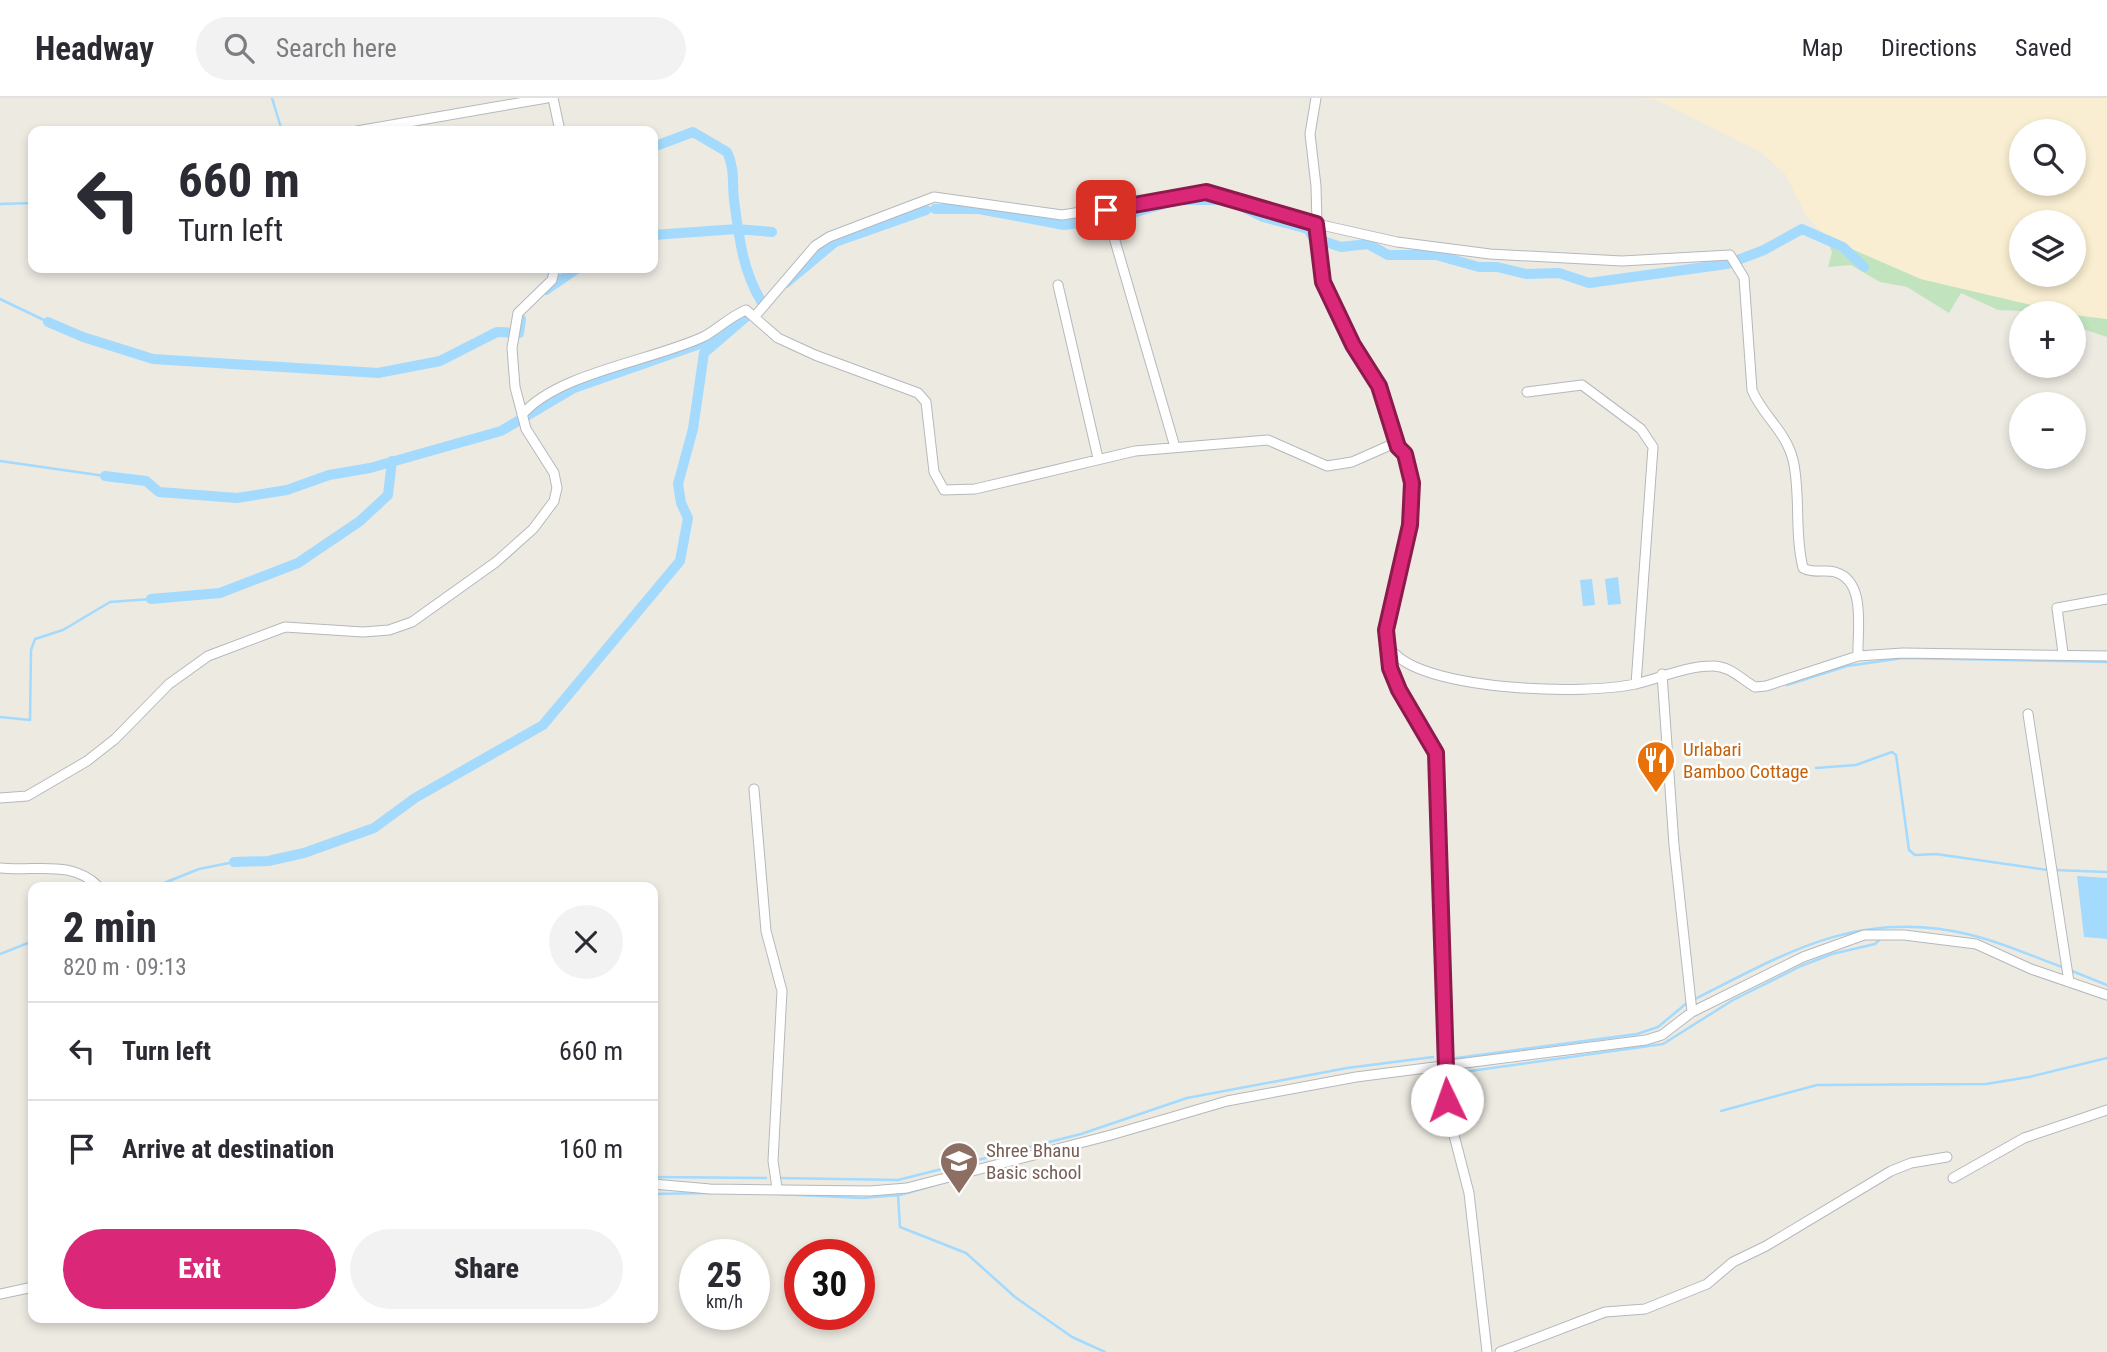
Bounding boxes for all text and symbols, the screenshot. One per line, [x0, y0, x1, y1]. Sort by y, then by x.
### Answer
search box [196, 17, 686, 80]
text: Headway [35, 29, 154, 68]
icon: search [220, 29, 258, 67]
text: Search here [276, 33, 397, 63]
text: Map [1802, 34, 1843, 62]
text: Directions [1881, 34, 1977, 62]
text: Saved [2015, 34, 2072, 62]
map controls [2009, 119, 2086, 469]
button: search [2009, 119, 2086, 196]
text: 660 m [178, 152, 300, 209]
icon: left [63, 154, 154, 245]
pin [1076, 180, 1136, 240]
icon: arrive [1087, 191, 1125, 229]
button: layers [2009, 210, 2086, 287]
text: Turn left [178, 211, 283, 249]
button: + [2009, 301, 2086, 378]
button: − [2009, 392, 2086, 469]
place label: Urlabari Bamboo Cottage [1683, 738, 1809, 783]
restaurant icon: Urlabari Bamboo Cottage [1635, 739, 1677, 794]
text: 2 min [63, 903, 157, 952]
button: close [549, 905, 623, 979]
text: 820 m · 09:13 [63, 954, 187, 981]
icon: left [63, 1032, 101, 1070]
text: Turn left [122, 1036, 211, 1066]
text: 660 m [559, 1036, 623, 1066]
position arrow [1410, 1063, 1484, 1137]
icon: arrive [63, 1130, 101, 1168]
text: Arrive at destination [122, 1134, 334, 1164]
text: 160 m [559, 1134, 623, 1164]
place label: Shree Bhanu Basic school [986, 1139, 1082, 1184]
school or university icon: Shree Bhanu Basic school [938, 1140, 980, 1195]
button: Exit [63, 1229, 336, 1309]
button: Share [350, 1229, 623, 1309]
speed limit sign: 30 [784, 1239, 875, 1330]
text: 25 [707, 1255, 742, 1296]
text: km/h [706, 1291, 743, 1312]

